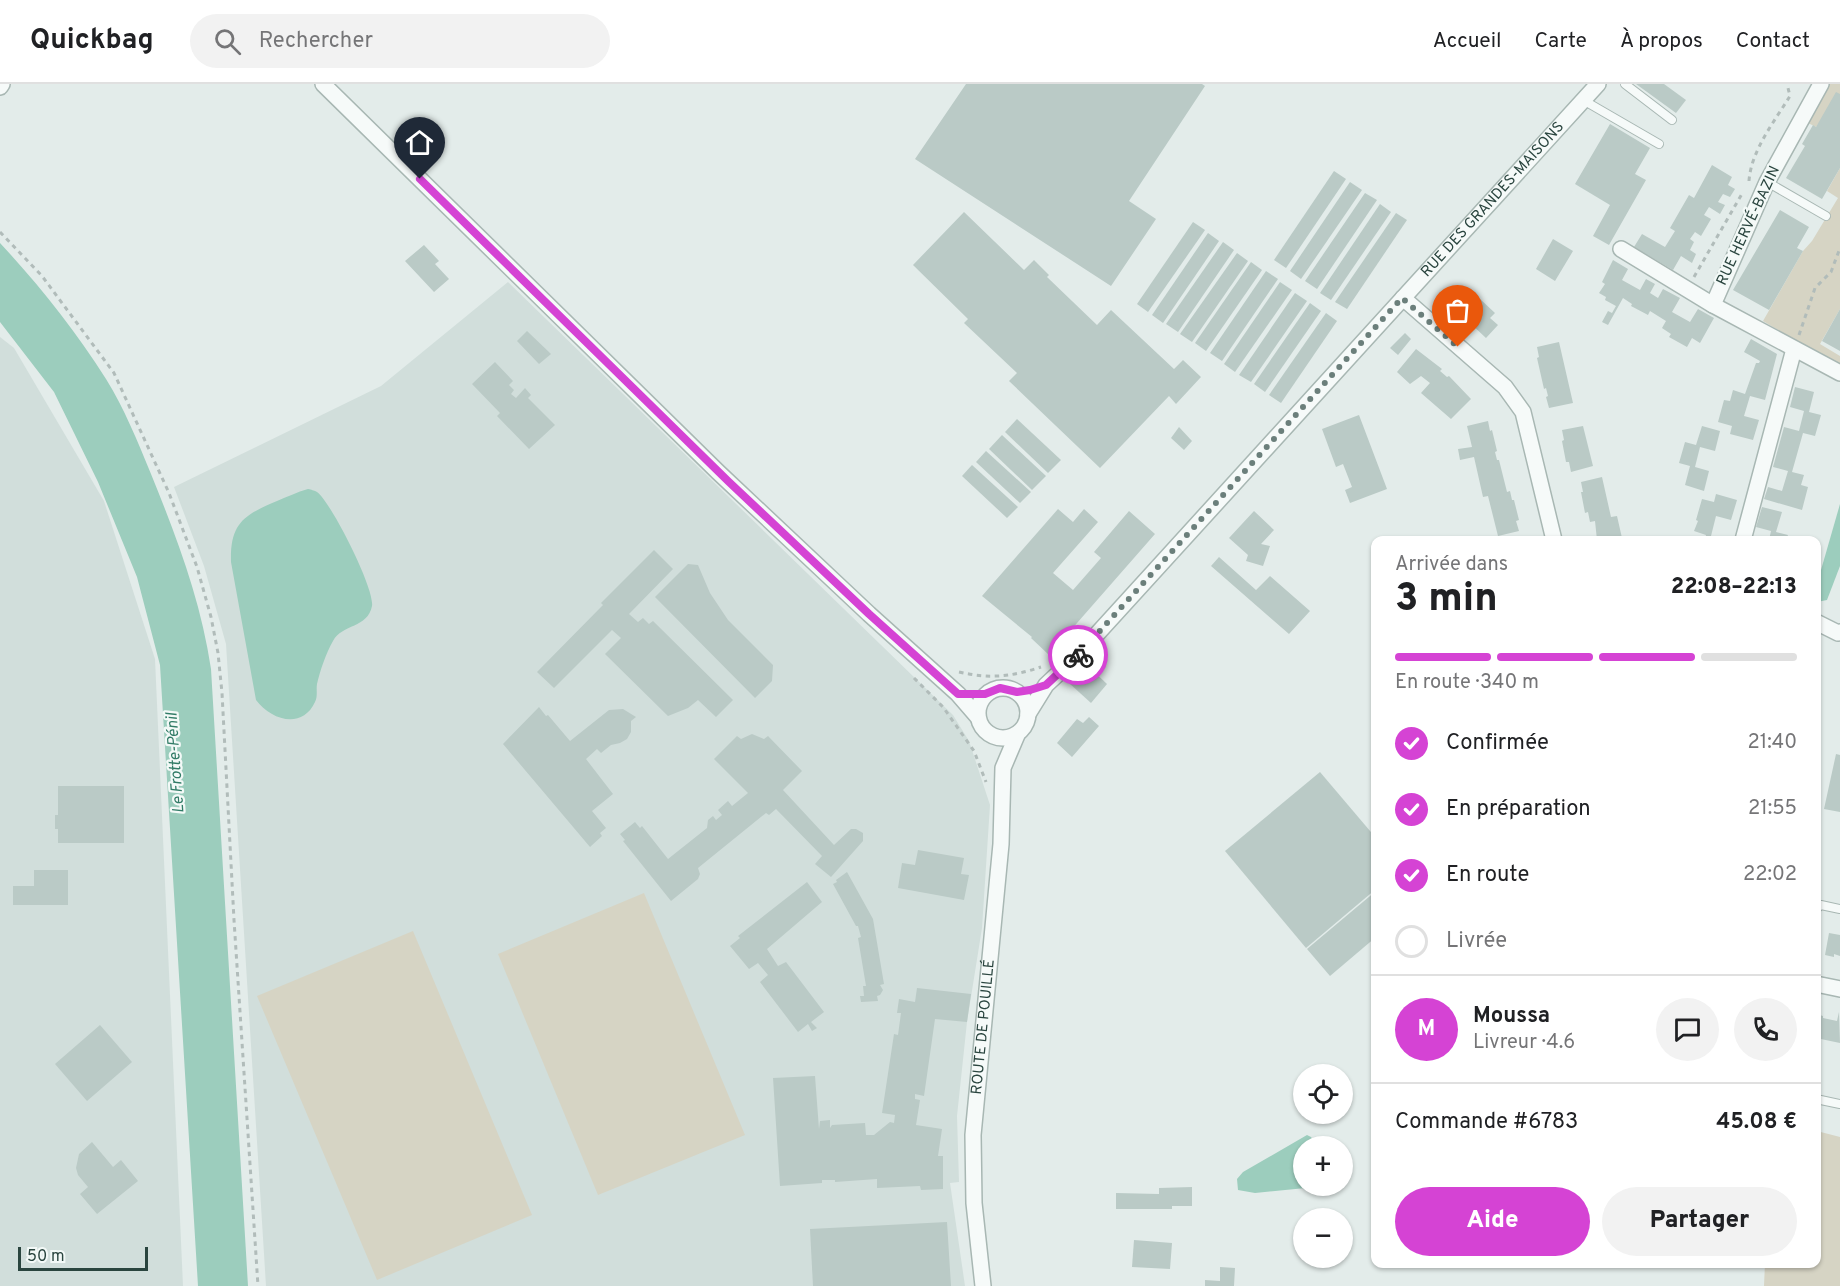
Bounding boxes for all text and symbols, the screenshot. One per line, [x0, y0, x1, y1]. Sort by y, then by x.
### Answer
search box [190, 14, 610, 68]
text: Quickbag [30, 23, 154, 59]
icon: search [211, 25, 244, 58]
text: Rechercher [259, 28, 373, 55]
text: Accueil [1433, 28, 1502, 55]
text: Carte [1535, 28, 1587, 55]
text: À propos [1620, 28, 1703, 55]
text: Contact [1736, 28, 1810, 55]
pin [394, 117, 445, 179]
street label: RUE DES GRANDES-MAISONS [1417, 118, 1568, 281]
icon: home [403, 126, 436, 159]
street label: RUE HERVÉ-BAZIN [1712, 163, 1785, 289]
pin [1432, 285, 1483, 347]
icon: bag [1441, 294, 1474, 327]
text: Arrivée dans [1395, 552, 1508, 578]
text: 22:08–22:13 [1671, 574, 1797, 601]
text: 3 min [1395, 576, 1498, 625]
courier [1048, 625, 1108, 685]
icon: bike [1062, 639, 1095, 672]
text: En route · 340 m [1395, 670, 1539, 696]
water label: Le Frotte-Pénil [162, 711, 189, 814]
icon: check [1395, 727, 1428, 760]
text: Confirmée [1446, 730, 1549, 757]
text: 21:40 [1748, 730, 1797, 756]
icon: check [1395, 793, 1428, 826]
text: En préparation [1446, 796, 1591, 823]
text: 21:55 [1748, 796, 1797, 822]
icon: check [1395, 859, 1428, 892]
text: En route [1446, 862, 1529, 889]
text: 22:02 [1743, 862, 1797, 888]
text: Livrée [1446, 928, 1507, 955]
street label: ROUTE DE POUILLÉ [967, 958, 999, 1096]
button: chat [1656, 998, 1719, 1061]
button: phone [1734, 998, 1797, 1061]
text: Moussa [1473, 1003, 1550, 1030]
text: M [1418, 1016, 1435, 1043]
text: Livreur · 4.6 [1473, 1030, 1575, 1056]
map controls [1293, 1064, 1353, 1268]
button: locate [1293, 1064, 1353, 1124]
text: Commande #6783 [1395, 1109, 1578, 1136]
text: 45.08 € [1716, 1109, 1797, 1136]
button: + [1293, 1136, 1353, 1196]
button: Aide [1395, 1187, 1590, 1256]
button: Partager [1602, 1187, 1797, 1256]
button: − [1293, 1208, 1353, 1268]
scale bar [18, 1244, 148, 1272]
text: 50 m [27, 1247, 65, 1267]

